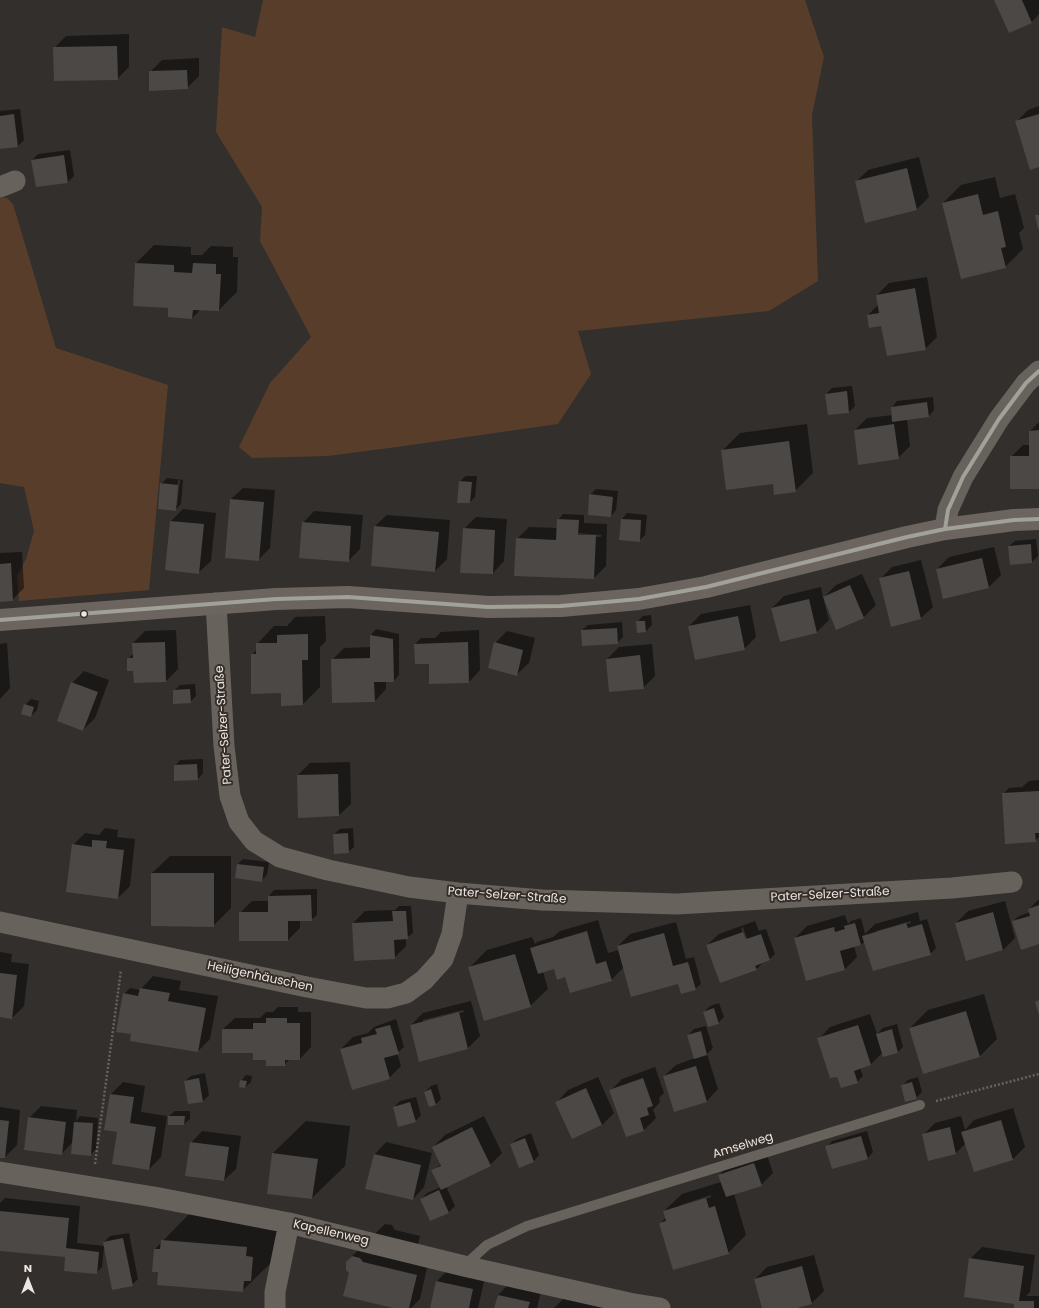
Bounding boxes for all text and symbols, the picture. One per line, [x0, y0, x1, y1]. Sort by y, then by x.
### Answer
unlabelled marker [79, 609, 89, 619]
street label: Pater-Selzer-Straße [213, 665, 235, 785]
street label: Pater-Selzer-Straße [447, 885, 567, 907]
street label: Pater-Selzer-Straße [770, 885, 890, 905]
street label: Heiligenhäuschen [206, 959, 314, 995]
street label: Amselweg [711, 1130, 775, 1162]
street label: Kapellenweg [292, 1217, 370, 1249]
north arrow [8, 1260, 48, 1300]
text: N [24, 1260, 32, 1276]

